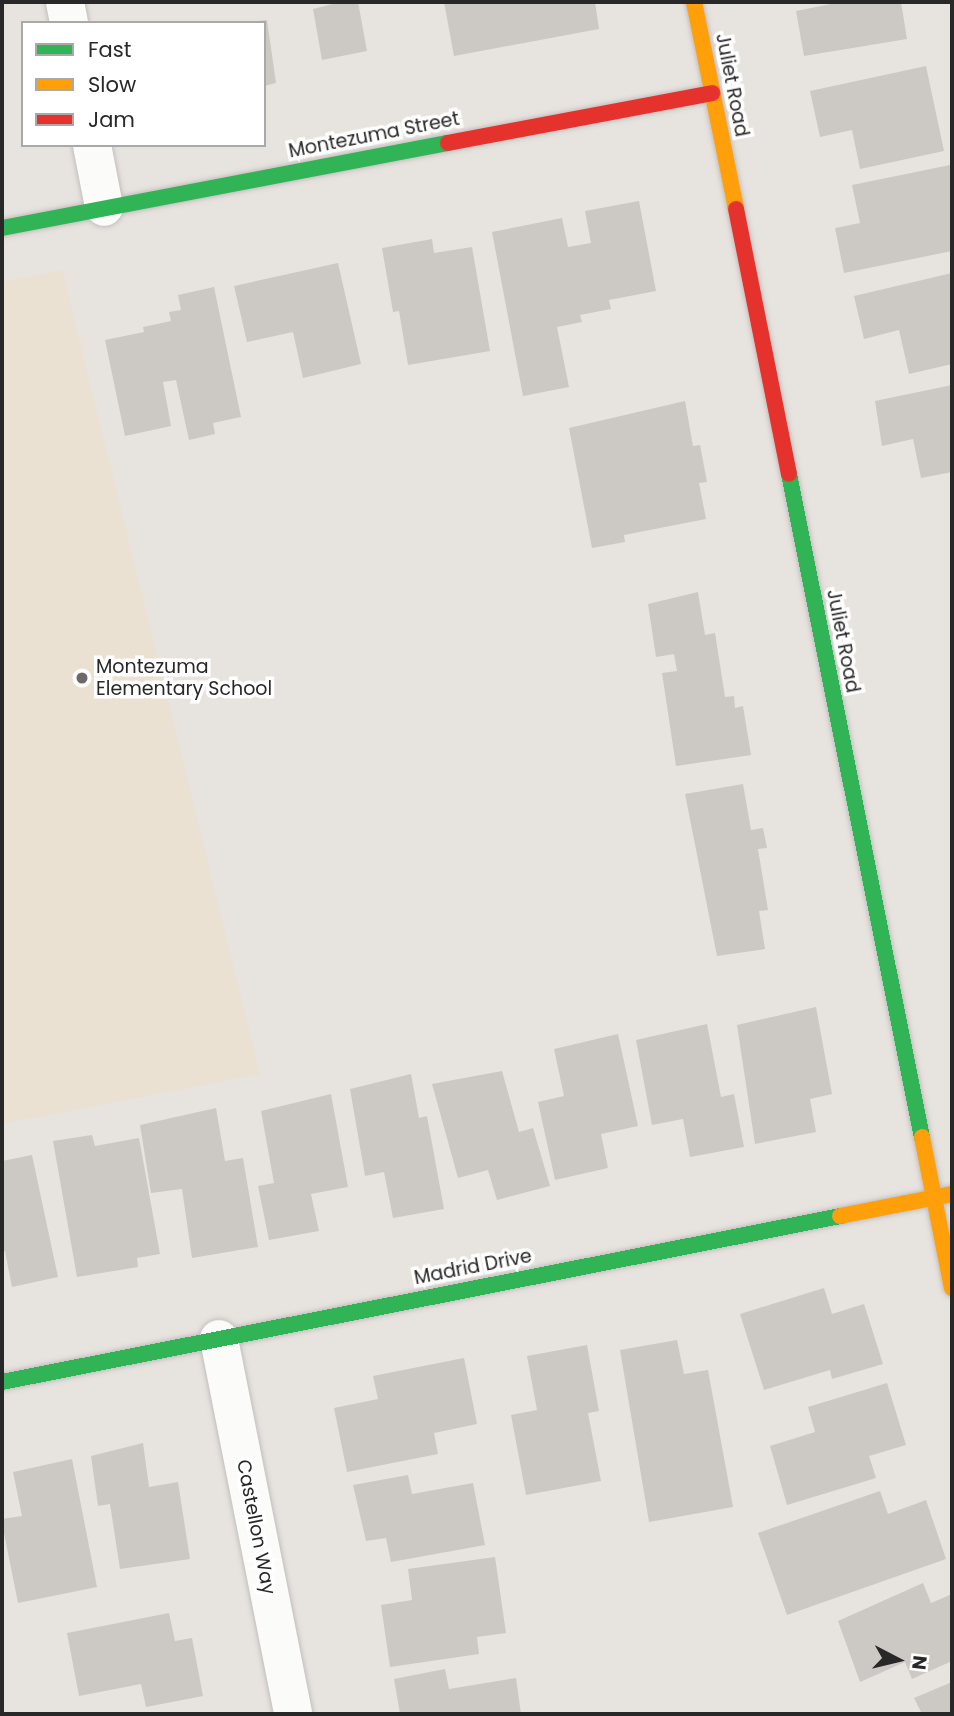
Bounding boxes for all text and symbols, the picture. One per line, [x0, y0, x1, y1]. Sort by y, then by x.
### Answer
legend [21, 21, 266, 147]
street label: Juliet Road [711, 31, 753, 139]
text: Fast [88, 35, 131, 64]
text: Slow [88, 70, 136, 99]
text: Jam [88, 105, 135, 134]
street label: Montezuma Street [287, 107, 461, 163]
street label: Juliet Road [822, 587, 864, 695]
place label: Montezuma Elementary School [96, 656, 272, 700]
marker: Montezuma Elementary School [74, 670, 90, 686]
street label: Madrid Drive [412, 1244, 534, 1290]
street label: Castellon Way [232, 1458, 280, 1596]
north arrow [863, 1625, 933, 1695]
text: N [905, 1654, 934, 1671]

